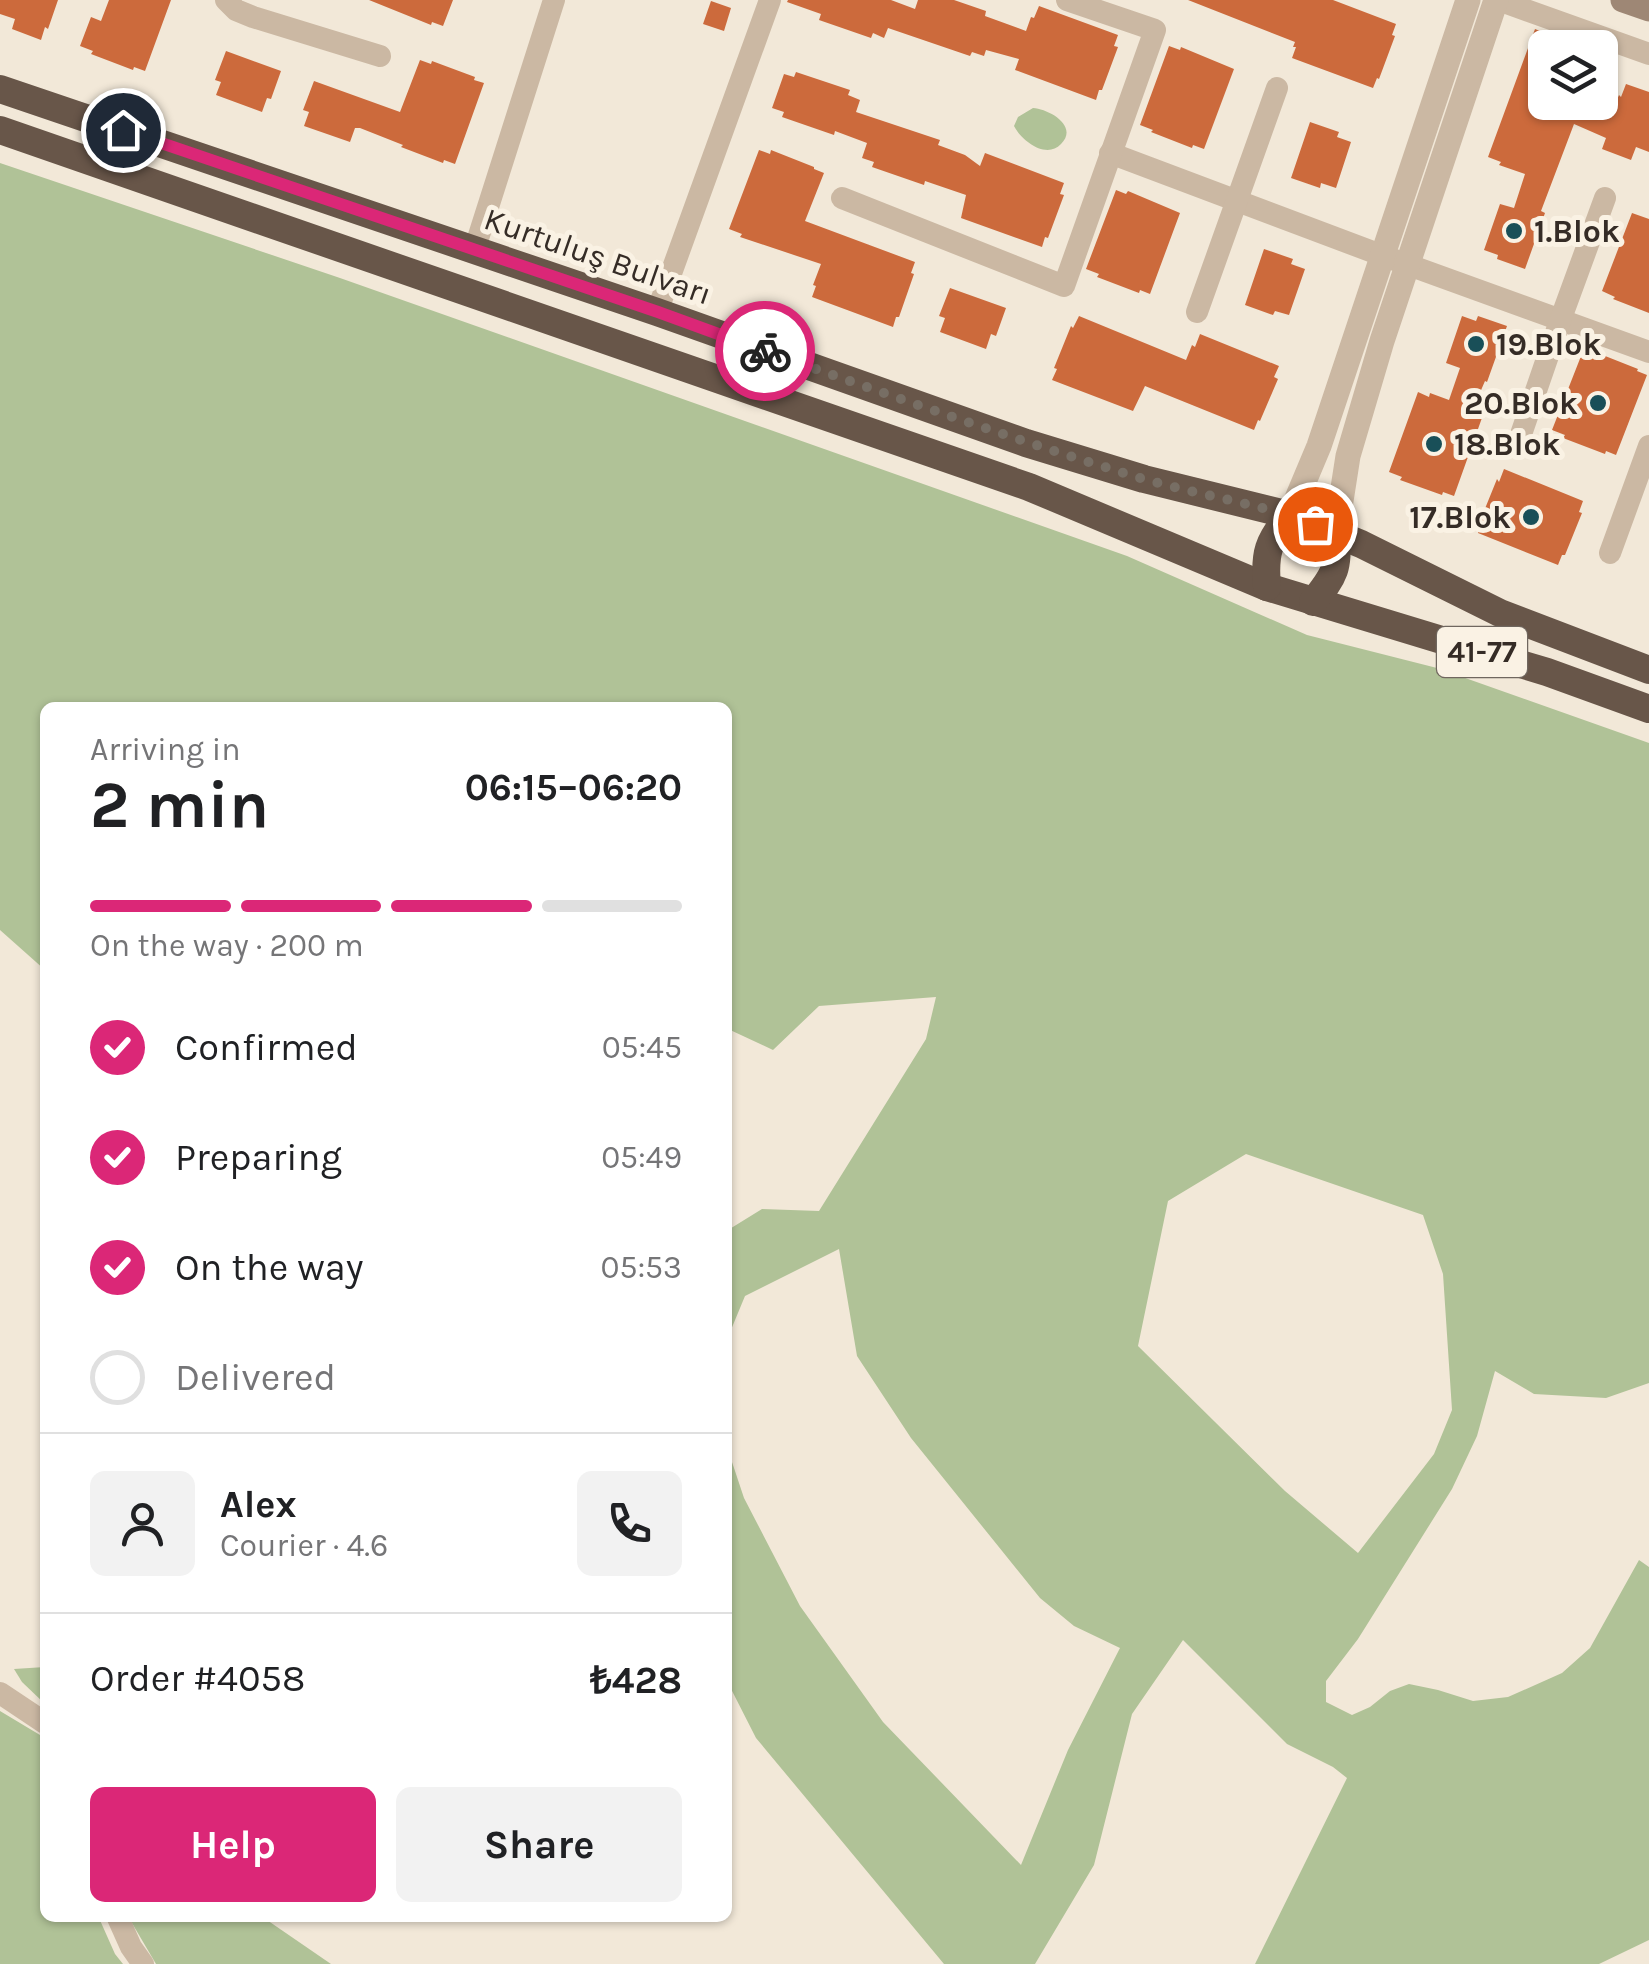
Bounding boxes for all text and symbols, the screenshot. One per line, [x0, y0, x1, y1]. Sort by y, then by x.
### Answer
map controls [1528, 30, 1618, 120]
button: layers [1528, 30, 1618, 120]
pin [81, 88, 166, 173]
icon: home [96, 103, 151, 158]
street label: Kurtuluş Bulvarı [479, 200, 716, 313]
place label: 1.Blok [1534, 213, 1620, 250]
marker: 1.Blok [1503, 220, 1525, 242]
courier [715, 301, 815, 401]
icon: bike [738, 324, 793, 379]
place label: 19.Blok [1496, 326, 1601, 363]
marker: 19.Blok [1465, 333, 1487, 355]
place label: 20.Blok [1464, 385, 1578, 422]
marker: 20.Blok [1587, 392, 1609, 414]
place label: 18.Blok [1454, 426, 1561, 463]
marker: 18.Blok [1423, 433, 1445, 455]
pin [1273, 482, 1358, 567]
icon: bag [1288, 497, 1343, 552]
place label: 17.Blok [1409, 499, 1511, 536]
marker: 17.Blok [1520, 506, 1542, 528]
road number: 41-77 [1437, 627, 1527, 677]
text: Arriving in [90, 731, 241, 768]
text: 06:15–06:20 [465, 765, 682, 810]
text: 2 min [90, 767, 269, 843]
text: On the way · 200 m [90, 927, 364, 964]
icon: check [90, 1020, 145, 1075]
text: Confirmed [175, 1025, 358, 1070]
text: 05:45 [602, 1029, 682, 1066]
icon: check [90, 1130, 145, 1185]
text: Preparing [175, 1135, 342, 1180]
text: 05:49 [601, 1139, 682, 1176]
icon: check [90, 1240, 145, 1295]
text: On the way [175, 1245, 363, 1290]
text: 05:53 [601, 1249, 682, 1286]
text: Delivered [175, 1355, 336, 1400]
button: person [90, 1471, 195, 1576]
button: phone [577, 1471, 682, 1576]
text: Alex [220, 1482, 297, 1527]
text: Courier · 4.6 [220, 1527, 388, 1564]
text: Order #4058 [90, 1656, 305, 1701]
text: ₺428 [590, 1658, 682, 1703]
button: Help [90, 1787, 376, 1902]
button: Share [396, 1787, 682, 1902]

